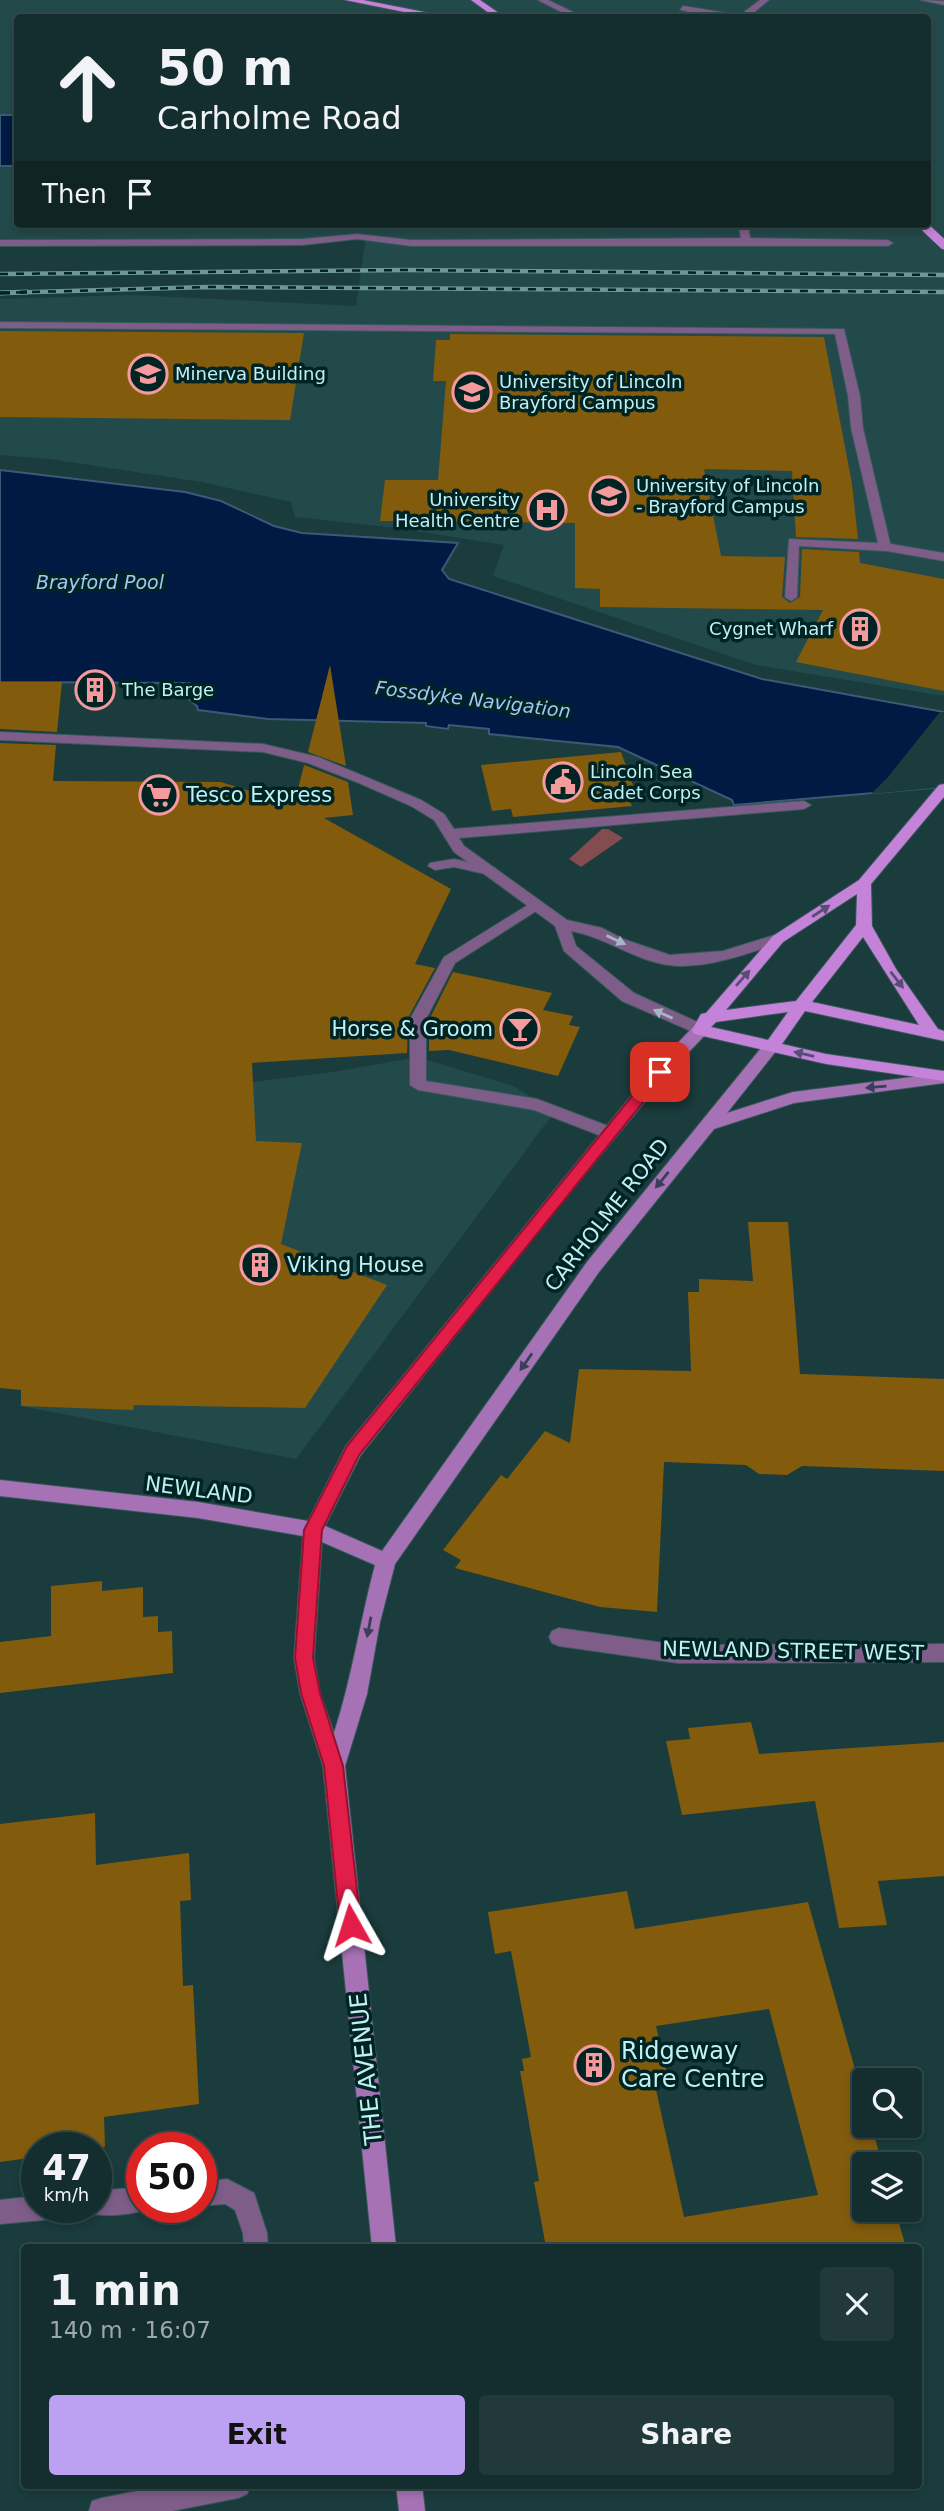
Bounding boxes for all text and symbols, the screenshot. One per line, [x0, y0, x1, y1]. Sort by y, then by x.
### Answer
text: 50 m [157, 40, 293, 97]
icon: ahead [42, 42, 133, 133]
text: Carholme Road [157, 99, 402, 137]
icon: arrive [121, 175, 159, 213]
text: Then [42, 179, 107, 209]
school or university icon: Minerva Building [127, 353, 169, 395]
place label: Minerva Building [175, 363, 326, 384]
school or university icon: University of Lincoln Brayford Campus [451, 371, 493, 413]
place label: University of Lincoln Brayford Campus [499, 371, 682, 413]
school or university icon: University of Lincoln - Brayford Campus [588, 475, 630, 517]
place label: University of Lincoln - Brayford Campus [636, 475, 819, 517]
place label: University Health Centre [395, 489, 520, 531]
hospital icon: University Health Centre [526, 489, 568, 531]
water label: Brayford Pool [36, 571, 165, 593]
building icon: Cygnet Wharf [839, 608, 881, 650]
place label: Cygnet Wharf [709, 618, 834, 639]
building icon: The Barge [74, 669, 116, 711]
water label: Fossdyke Navigation [374, 676, 572, 722]
place label: The Barge [121, 679, 214, 700]
public building icon: Lincoln Sea Cadet Corps [542, 761, 584, 803]
place label: Lincoln Sea Cadet Corps [590, 761, 701, 803]
supermarket icon: Tesco Express [138, 774, 180, 816]
place label: Tesco Express [185, 783, 332, 807]
one-way arrow [811, 904, 831, 917]
one-way arrow [606, 935, 626, 946]
one-way arrow [734, 970, 750, 987]
one-way arrow [890, 970, 905, 988]
bar icon: Horse & Groom [499, 1008, 541, 1050]
one-way arrow [653, 1008, 673, 1020]
place label: Horse & Groom [332, 1017, 493, 1041]
pin [630, 1042, 690, 1102]
one-way arrow [793, 1048, 815, 1059]
icon: arrive [641, 1053, 679, 1091]
one-way arrow [865, 1082, 887, 1093]
street label: CARHOLME ROAD [540, 1134, 674, 1296]
one-way arrow [656, 1171, 670, 1189]
building icon: Viking House [239, 1244, 281, 1286]
place label: Viking House [287, 1253, 424, 1277]
one-way arrow [519, 1353, 533, 1371]
street label: NEWLAND [144, 1471, 254, 1509]
one-way arrow [364, 1616, 375, 1638]
street label: NEWLAND STREET WEST [662, 1637, 924, 1665]
position arrow [314, 1888, 388, 1962]
street label: THE AVENUE [344, 1992, 388, 2147]
place label: Ridgeway Care Centre [621, 2037, 764, 2093]
building icon: Ridgeway Care Centre [573, 2044, 615, 2086]
map controls [852, 2068, 922, 2222]
button: search [852, 2068, 922, 2138]
speed limit sign: 50 [126, 2132, 217, 2223]
text: 47 [42, 2148, 91, 2188]
button: layers [852, 2152, 922, 2222]
text: km/h [44, 2184, 89, 2205]
text: 1 min [49, 2266, 181, 2315]
button: close [820, 2267, 894, 2341]
text: 140 m · 16:07 [49, 2317, 211, 2343]
button: Exit [49, 2395, 465, 2475]
button: Share [479, 2395, 894, 2475]

